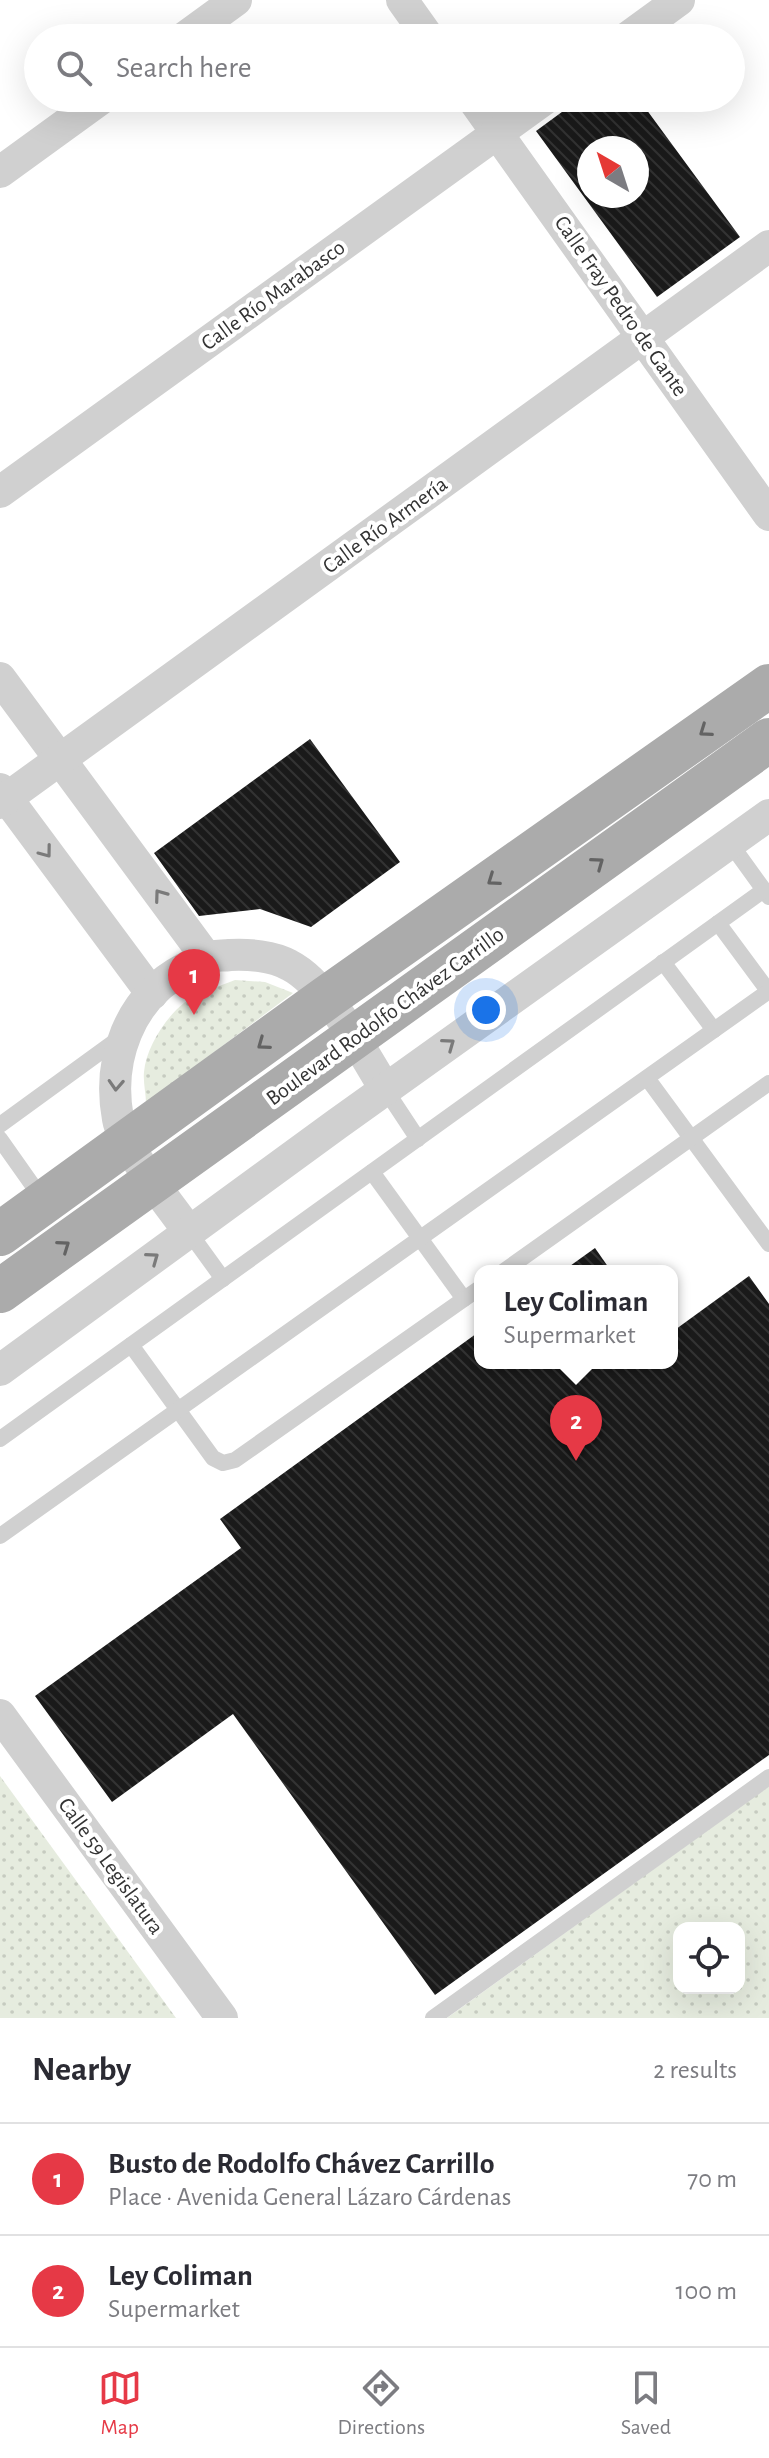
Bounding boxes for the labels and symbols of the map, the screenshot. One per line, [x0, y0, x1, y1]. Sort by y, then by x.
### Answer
north arrow [577, 136, 649, 208]
street label: Calle Fray Pedro de Gante [550, 212, 692, 400]
street label: Calle Río Marabasco [197, 236, 349, 354]
street label: Calle Río Armería [319, 473, 451, 577]
one-way arrow [700, 721, 714, 735]
one-way arrow [37, 843, 51, 858]
one-way arrow [590, 858, 604, 873]
one-way arrow [487, 871, 501, 885]
one-way arrow [155, 889, 169, 903]
street label: Boulevard Rodolfo Chávez Carrillo [262, 922, 508, 1110]
pin: 1 [168, 949, 220, 1015]
your location [466, 990, 506, 1030]
one-way arrow [258, 1034, 272, 1049]
one-way arrow [440, 1039, 454, 1054]
one-way arrow [107, 1079, 124, 1091]
one-way arrow [55, 1241, 69, 1256]
one-way arrow [145, 1253, 159, 1268]
pin: 2 [550, 1395, 602, 1461]
street label: Calle 59 Legislatura [54, 1794, 168, 1938]

